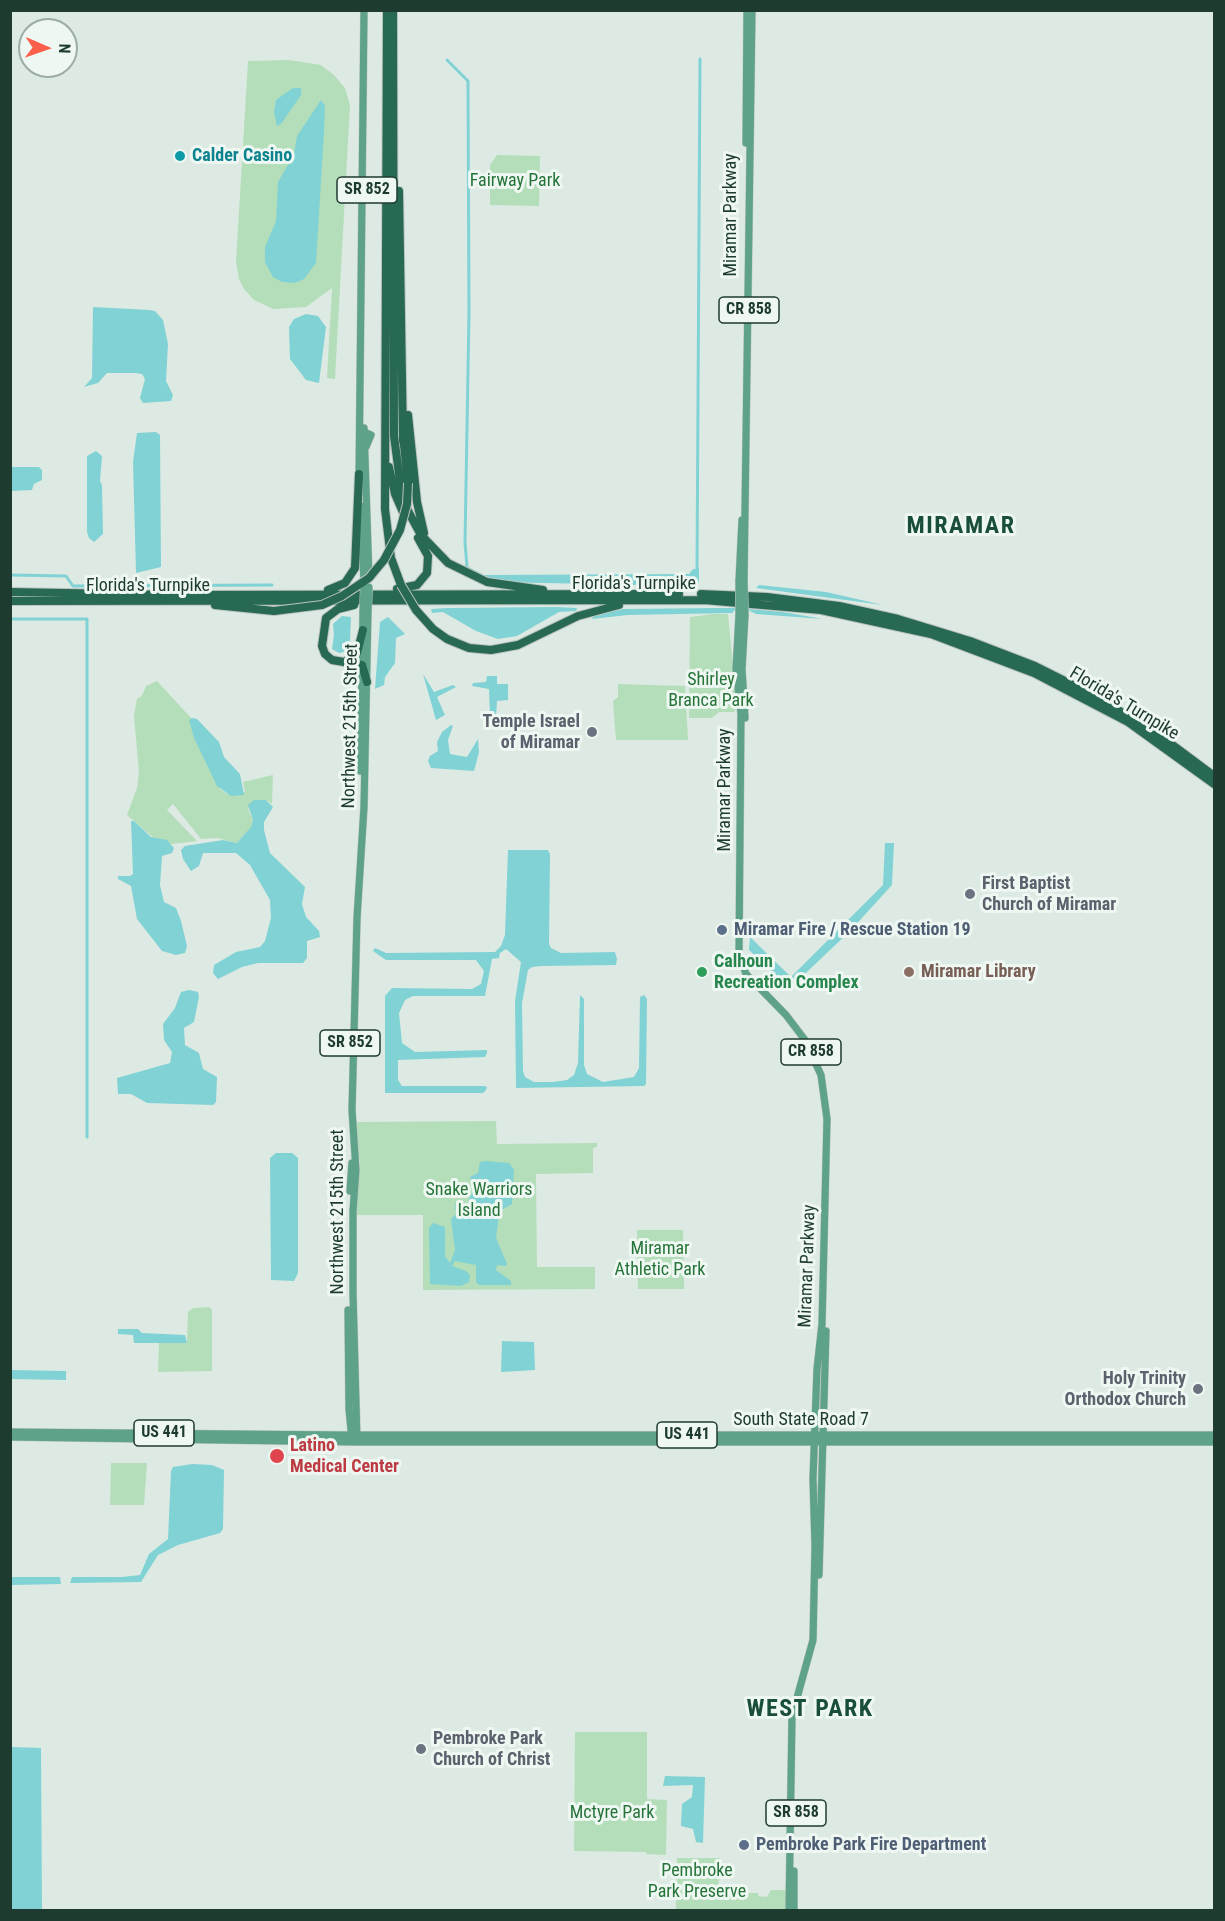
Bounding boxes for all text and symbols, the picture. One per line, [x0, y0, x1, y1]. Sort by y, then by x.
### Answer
north arrow [18, 18, 78, 78]
text: N [55, 43, 74, 54]
place label: Calder Casino [192, 145, 292, 167]
marker: Calder Casino [173, 149, 187, 163]
street label: Miramar Parkway [720, 153, 742, 277]
park label: Fairway Park [470, 170, 560, 192]
road number: SR 852 [337, 177, 397, 203]
road number: CR 858 [719, 297, 779, 323]
district label: MIRAMAR [907, 513, 1015, 541]
street label: Florida's Turnpike [572, 573, 696, 595]
street label: Florida's Turnpike [86, 575, 210, 597]
street label: Northwest 215th Street [339, 643, 363, 809]
street label: Florida's Turnpike [1065, 663, 1183, 745]
park label: Shirley Branca Park [668, 669, 754, 712]
place label: Temple Israel of Miramar [482, 711, 580, 754]
marker: Temple Israel of Miramar [585, 725, 599, 739]
street label: Miramar Parkway [714, 728, 736, 852]
place label: First Baptist Church of Miramar [982, 873, 1116, 916]
marker: First Baptist Church of Miramar [963, 887, 977, 901]
place label: Miramar Fire / Rescue Station 19 [734, 919, 971, 941]
marker: Miramar Fire / Rescue Station 19 [715, 923, 729, 937]
place label: Calhoun Recreation Complex [714, 951, 859, 994]
place label: Miramar Library [921, 961, 1036, 983]
marker: Calhoun Recreation Complex [695, 965, 709, 979]
marker: Miramar Library [902, 965, 916, 979]
road number: SR 852 [320, 1030, 380, 1056]
road number: CR 858 [781, 1039, 841, 1065]
street label: Northwest 215th Street [327, 1130, 349, 1294]
park label: Snake Warriors Island [425, 1179, 533, 1222]
street label: Miramar Parkway [795, 1204, 821, 1328]
park label: Miramar Athletic Park [615, 1238, 705, 1280]
place label: Holy Trinity Orthodox Church [1065, 1368, 1186, 1410]
marker: Holy Trinity Orthodox Church [1191, 1382, 1205, 1396]
street label: South State Road 7 [733, 1409, 869, 1431]
road number: US 441 [134, 1420, 194, 1446]
road number: US 441 [657, 1422, 717, 1448]
place label: Latino Medical Center [290, 1435, 399, 1478]
marker: Latino Medical Center [268, 1447, 286, 1465]
district label: WEST PARK [746, 1696, 874, 1724]
place label: Pembroke Park Church of Christ [433, 1728, 550, 1770]
marker: Pembroke Park Church of Christ [414, 1742, 428, 1756]
road number: SR 858 [766, 1800, 826, 1826]
park label: Mctyre Park [570, 1802, 654, 1824]
place label: Pembroke Park Fire Department [756, 1834, 986, 1856]
marker: Pembroke Park Fire Department [737, 1838, 751, 1852]
park label: Pembroke Park Preserve [648, 1860, 746, 1902]

